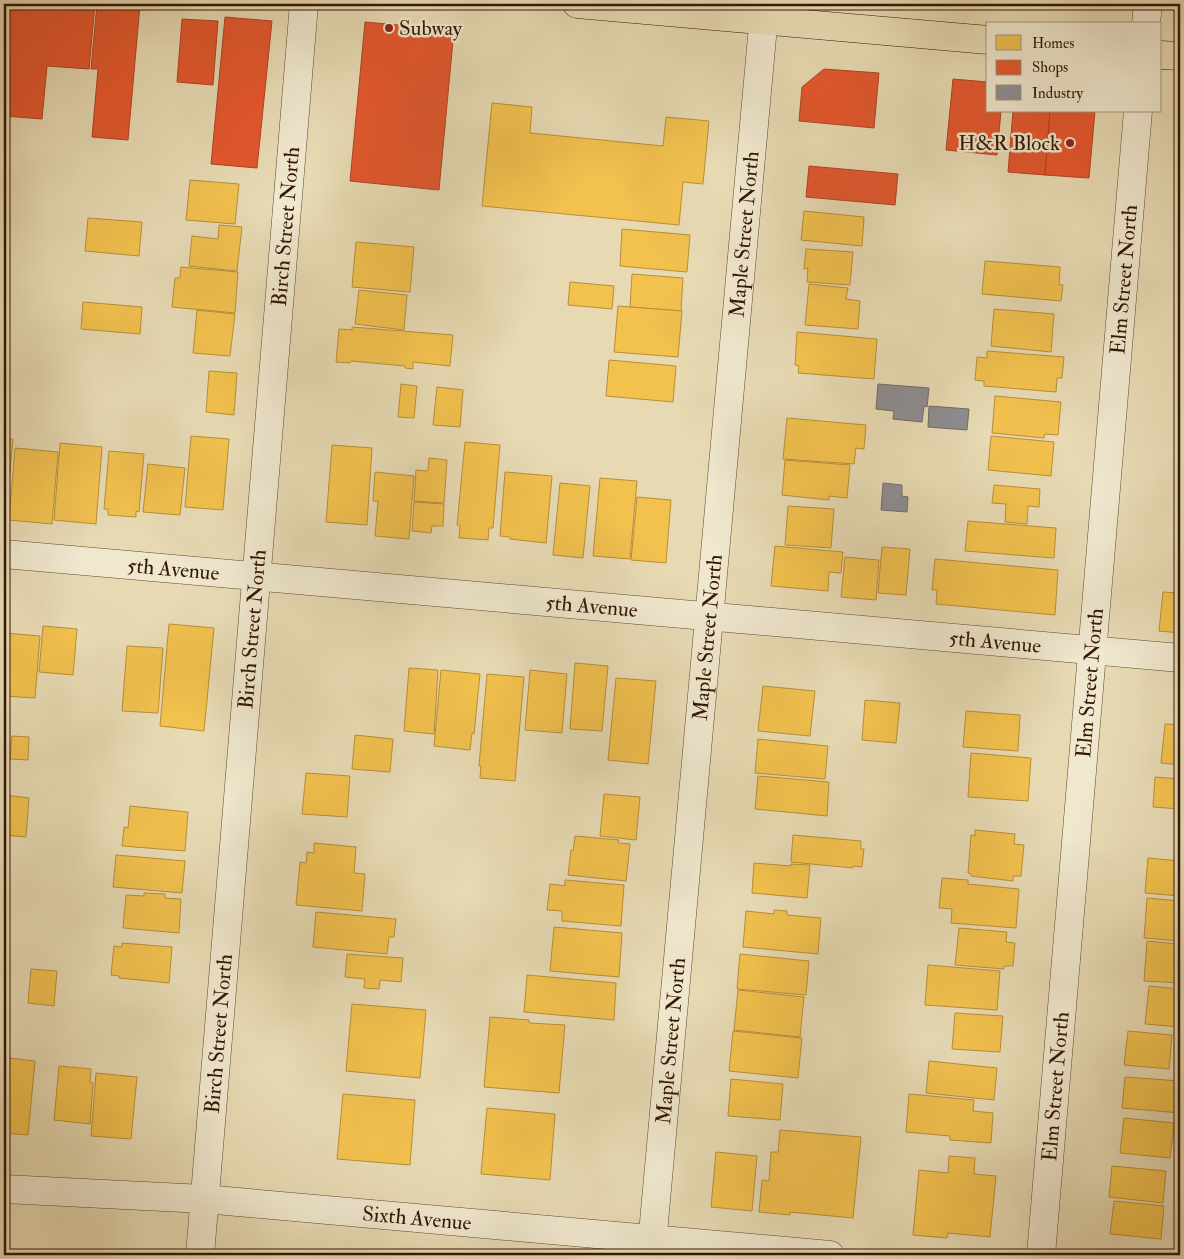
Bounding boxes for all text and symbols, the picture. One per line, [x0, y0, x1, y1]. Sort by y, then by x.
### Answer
place label: Subway [399, 15, 463, 42]
marker: Subway [383, 22, 395, 34]
legend [986, 22, 1162, 112]
text: Homes [1032, 34, 1074, 53]
text: Shops [1032, 58, 1068, 78]
text: Industry [1032, 84, 1083, 103]
place label: H&R Block [958, 130, 1060, 157]
marker: H&R Block [1064, 137, 1076, 149]
street label: Birch Street North [265, 146, 306, 307]
street label: Maple Street North [723, 150, 765, 319]
street label: Elm Street North [1104, 203, 1144, 356]
street label: Birch Street North [232, 548, 272, 710]
street label: 5th Avenue [126, 551, 221, 587]
street label: Maple Street North [686, 553, 728, 722]
street label: 5th Avenue [545, 588, 639, 624]
street label: Elm Street North [1070, 607, 1109, 759]
street label: 5th Avenue [948, 624, 1043, 659]
street label: Birch Street North [198, 953, 238, 1115]
street label: Maple Street North [649, 957, 692, 1125]
street label: Elm Street North [1035, 1011, 1075, 1163]
street label: Sixth Avenue [361, 1200, 473, 1236]

